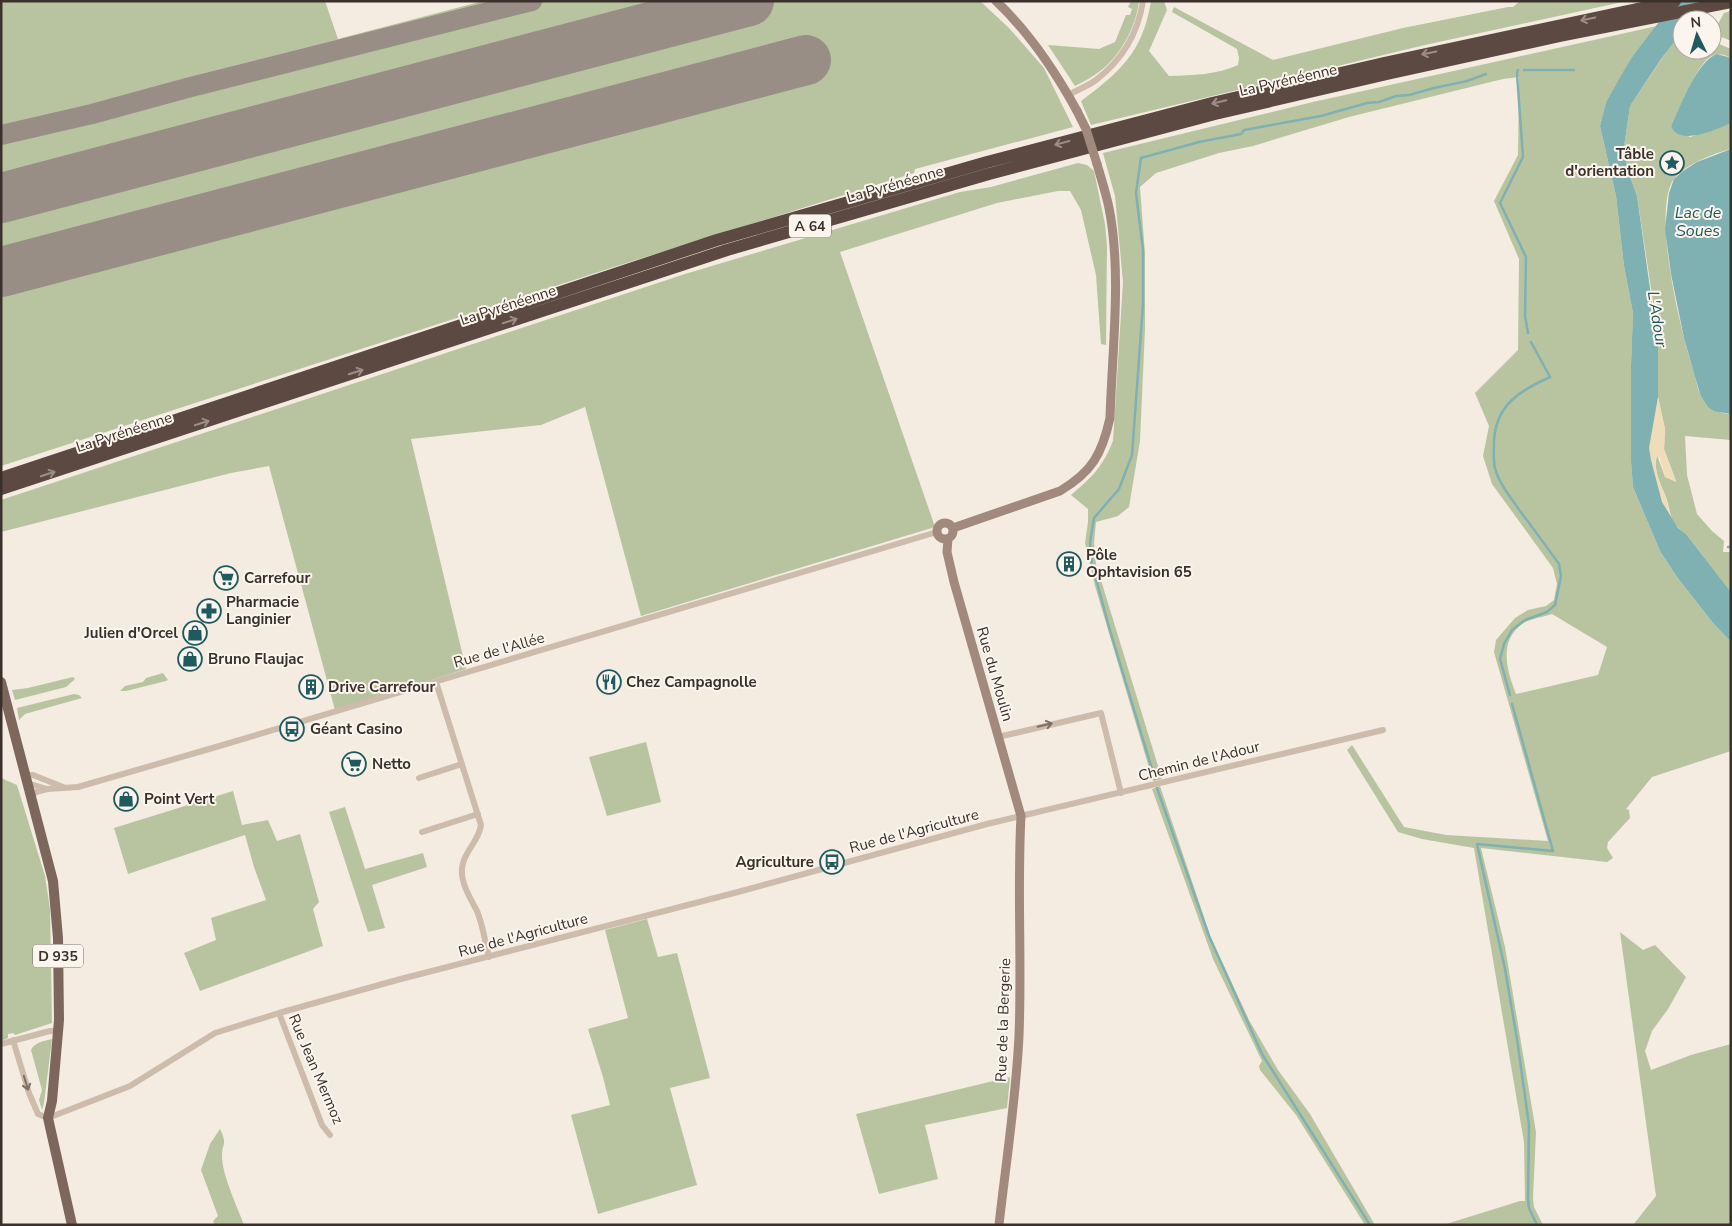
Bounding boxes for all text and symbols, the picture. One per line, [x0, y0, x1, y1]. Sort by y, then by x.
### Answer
north arrow [1672, 10, 1722, 60]
text: N [1690, 13, 1702, 32]
one-way arrow [1580, 15, 1596, 24]
one-way arrow [1421, 49, 1437, 59]
street label: La Pyrénéenne [1237, 59, 1339, 101]
one-way arrow [1212, 98, 1228, 107]
one-way arrow [1055, 138, 1071, 148]
place label: Tâble d'orientation [1565, 144, 1654, 181]
place icon: Tâble d'orientation [1659, 150, 1685, 176]
street label: La Pyrénéenne [844, 161, 946, 207]
water label: Lac de Soues [1675, 202, 1722, 242]
road number: A 64 [789, 215, 831, 238]
street label: La Pyrénéenne [457, 280, 559, 330]
water label: L'Adour [1642, 289, 1673, 350]
one-way arrow [502, 316, 518, 326]
one-way arrow [348, 367, 364, 377]
street label: La Pyrénéenne [73, 407, 175, 457]
one-way arrow [194, 418, 209, 427]
one-way arrow [39, 469, 55, 478]
place label: Pôle Ophtavision 65 [1086, 545, 1192, 582]
building icon: Pôle Ophtavision 65 [1056, 551, 1082, 577]
supermarket icon: Carrefour [213, 565, 239, 591]
place label: Carrefour [244, 568, 310, 588]
place label: Pharmacie Langinier [226, 592, 299, 629]
pharmacy icon: Pharmacie Langinier [196, 598, 222, 624]
shop icon: Julien d'Orcel [182, 620, 208, 646]
place label: Julien d'Orcel [83, 623, 178, 643]
street label: Rue du Moulin [972, 624, 1018, 724]
street label: Rue de l'Allée [451, 627, 547, 673]
shop icon: Bruno Flaujac [177, 646, 203, 672]
place label: Bruno Flaujac [208, 649, 304, 669]
restaurant icon: Chez Campagnolle [596, 669, 622, 695]
place label: Chez Campagnolle [626, 672, 757, 692]
building icon: Drive Carrefour [298, 674, 324, 700]
place label: Drive Carrefour [328, 677, 436, 697]
bus stop icon: Géant Casino [279, 716, 305, 742]
place label: Géant Casino [310, 719, 403, 739]
one-way arrow [1037, 720, 1053, 729]
street label: Chemin de l'Adour [1136, 736, 1263, 786]
supermarket icon: Netto [341, 751, 367, 777]
place label: Netto [372, 754, 411, 774]
shop icon: Point Vert [113, 786, 139, 812]
place label: Point Vert [144, 789, 215, 809]
street label: Rue de l'Agriculture [847, 804, 981, 858]
bus stop icon: Agriculture [819, 849, 845, 875]
place label: Agriculture [735, 852, 814, 872]
street label: Rue de l'Agriculture [456, 908, 590, 962]
road number: D 935 [33, 944, 83, 968]
street label: Rue de la Bergerie [991, 958, 1015, 1082]
street label: Rue Jean Mermoz [284, 1011, 348, 1127]
one-way arrow [22, 1074, 31, 1090]

